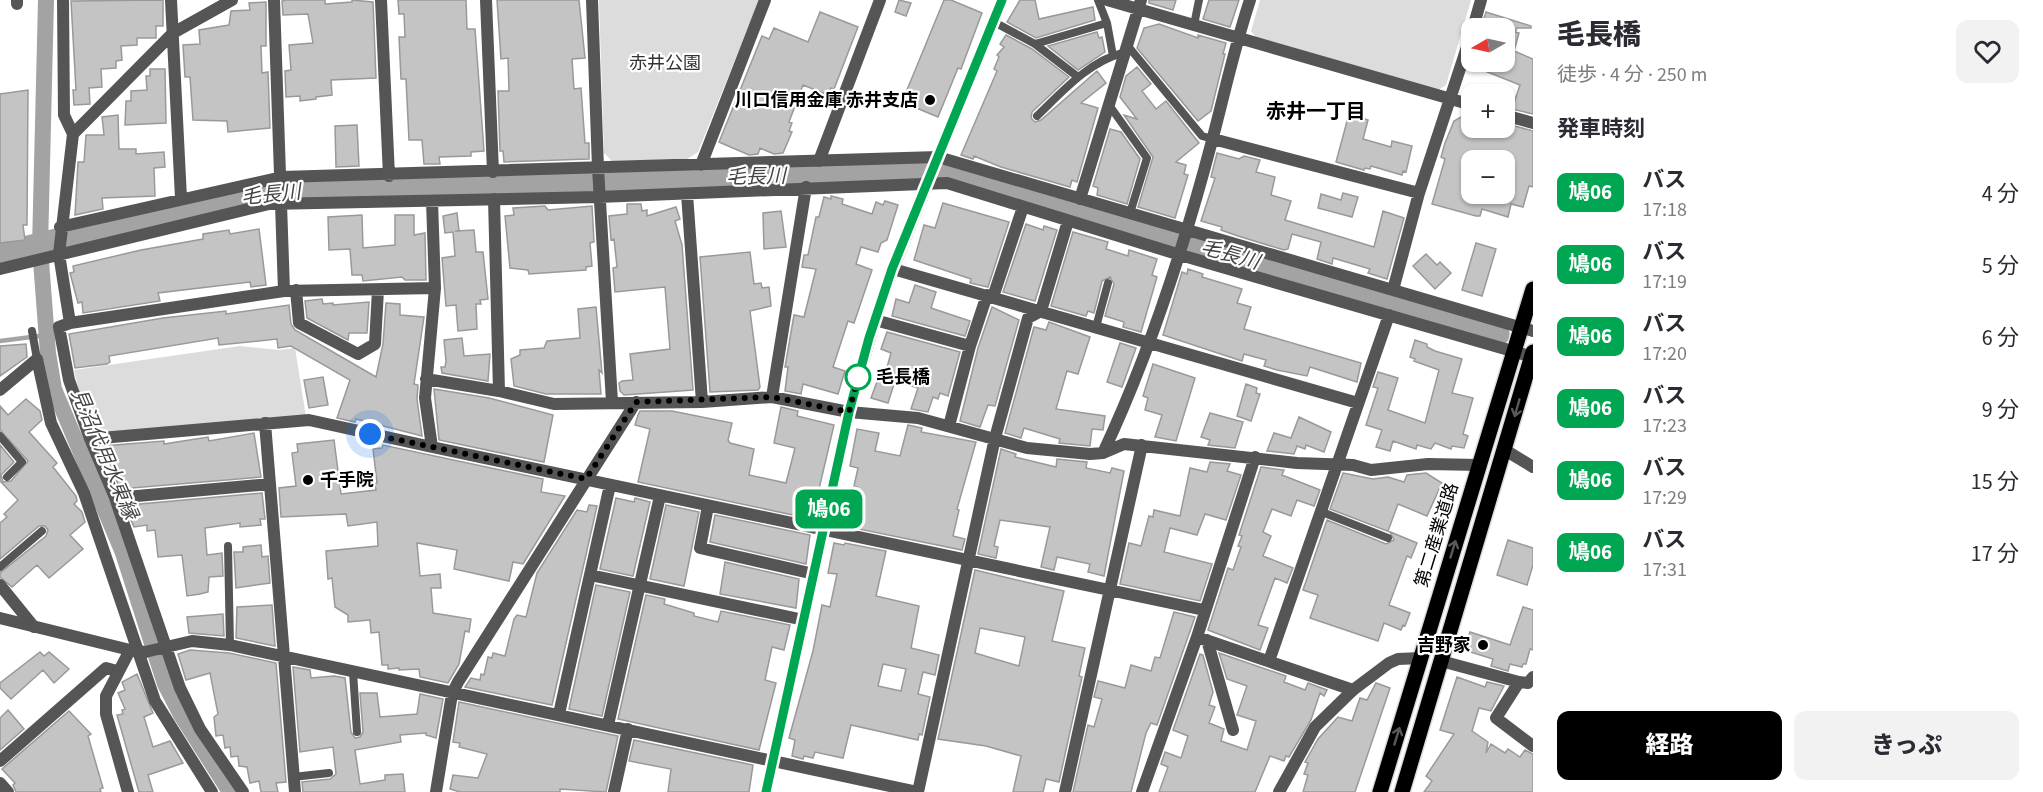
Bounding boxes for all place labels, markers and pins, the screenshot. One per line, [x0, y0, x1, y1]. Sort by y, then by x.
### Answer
place label: 川口信用金庫 赤井支店 [734, 88, 918, 113]
marker: 川口信用金庫 赤井支店 [923, 93, 937, 107]
marker: 毛長橋 [845, 364, 871, 390]
place label: 毛長橋 [876, 365, 930, 390]
place label: 千手院 [320, 468, 374, 493]
marker: 千手院 [301, 473, 315, 487]
place label: 吉野家 [1417, 633, 1471, 658]
marker: 吉野家 [1476, 638, 1490, 652]

